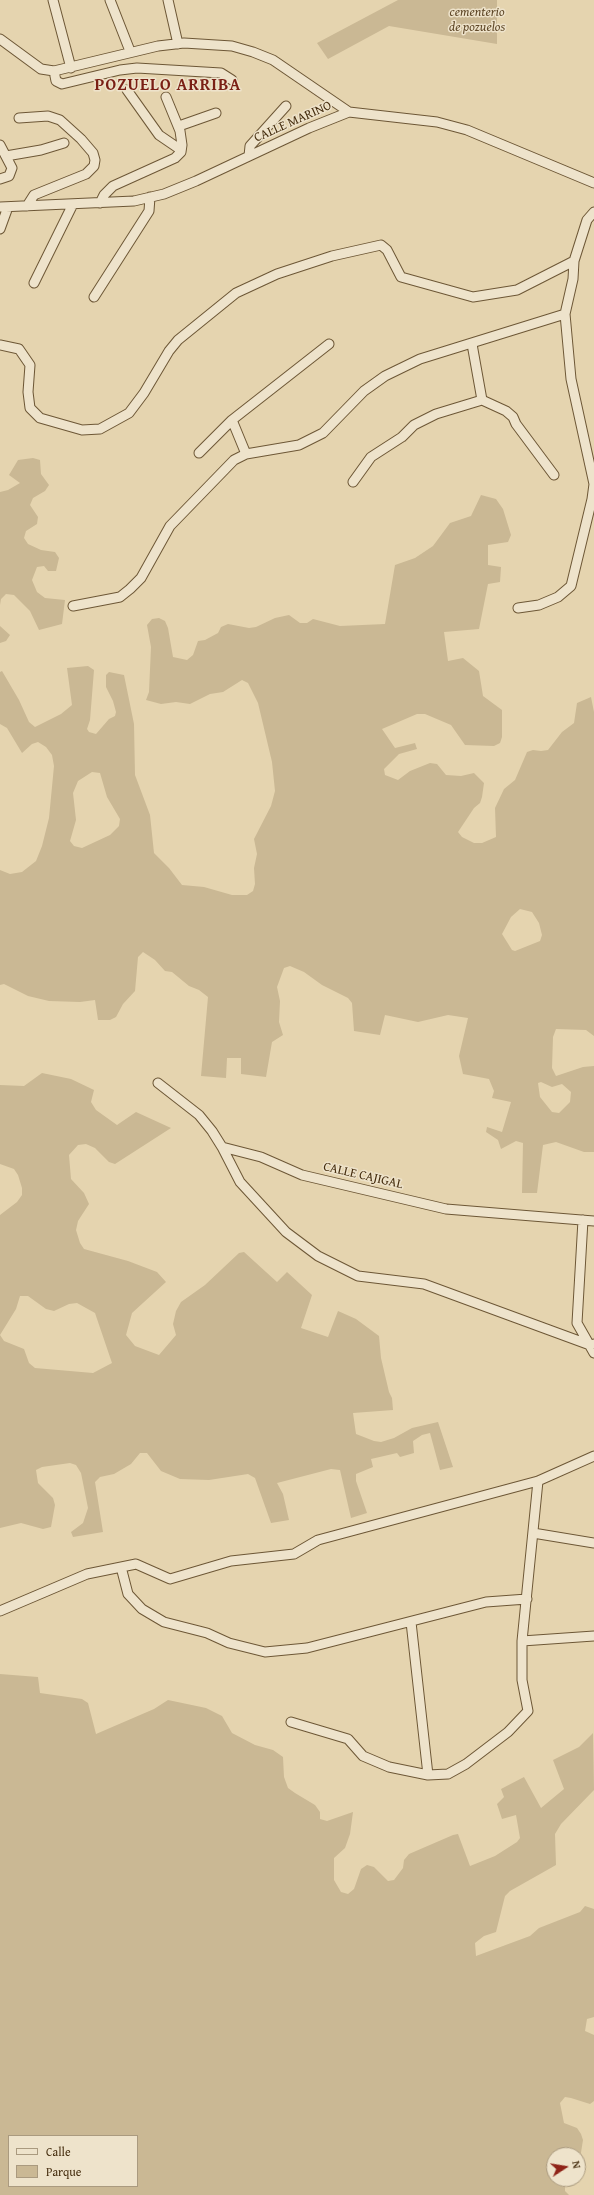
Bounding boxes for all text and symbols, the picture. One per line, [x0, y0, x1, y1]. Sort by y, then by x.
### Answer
park label: cementerio de pozuelos [449, 5, 505, 36]
district label: POZUELO ARRIBA [95, 76, 241, 96]
street label: CALLE MARINO [252, 98, 334, 146]
street label: CALLE CAJIGAL [322, 1159, 404, 1193]
legend [8, 2135, 138, 2187]
text: Calle [46, 2143, 71, 2160]
north arrow [546, 2147, 586, 2187]
text: N [568, 2159, 585, 2170]
text: Parque [46, 2163, 81, 2180]

